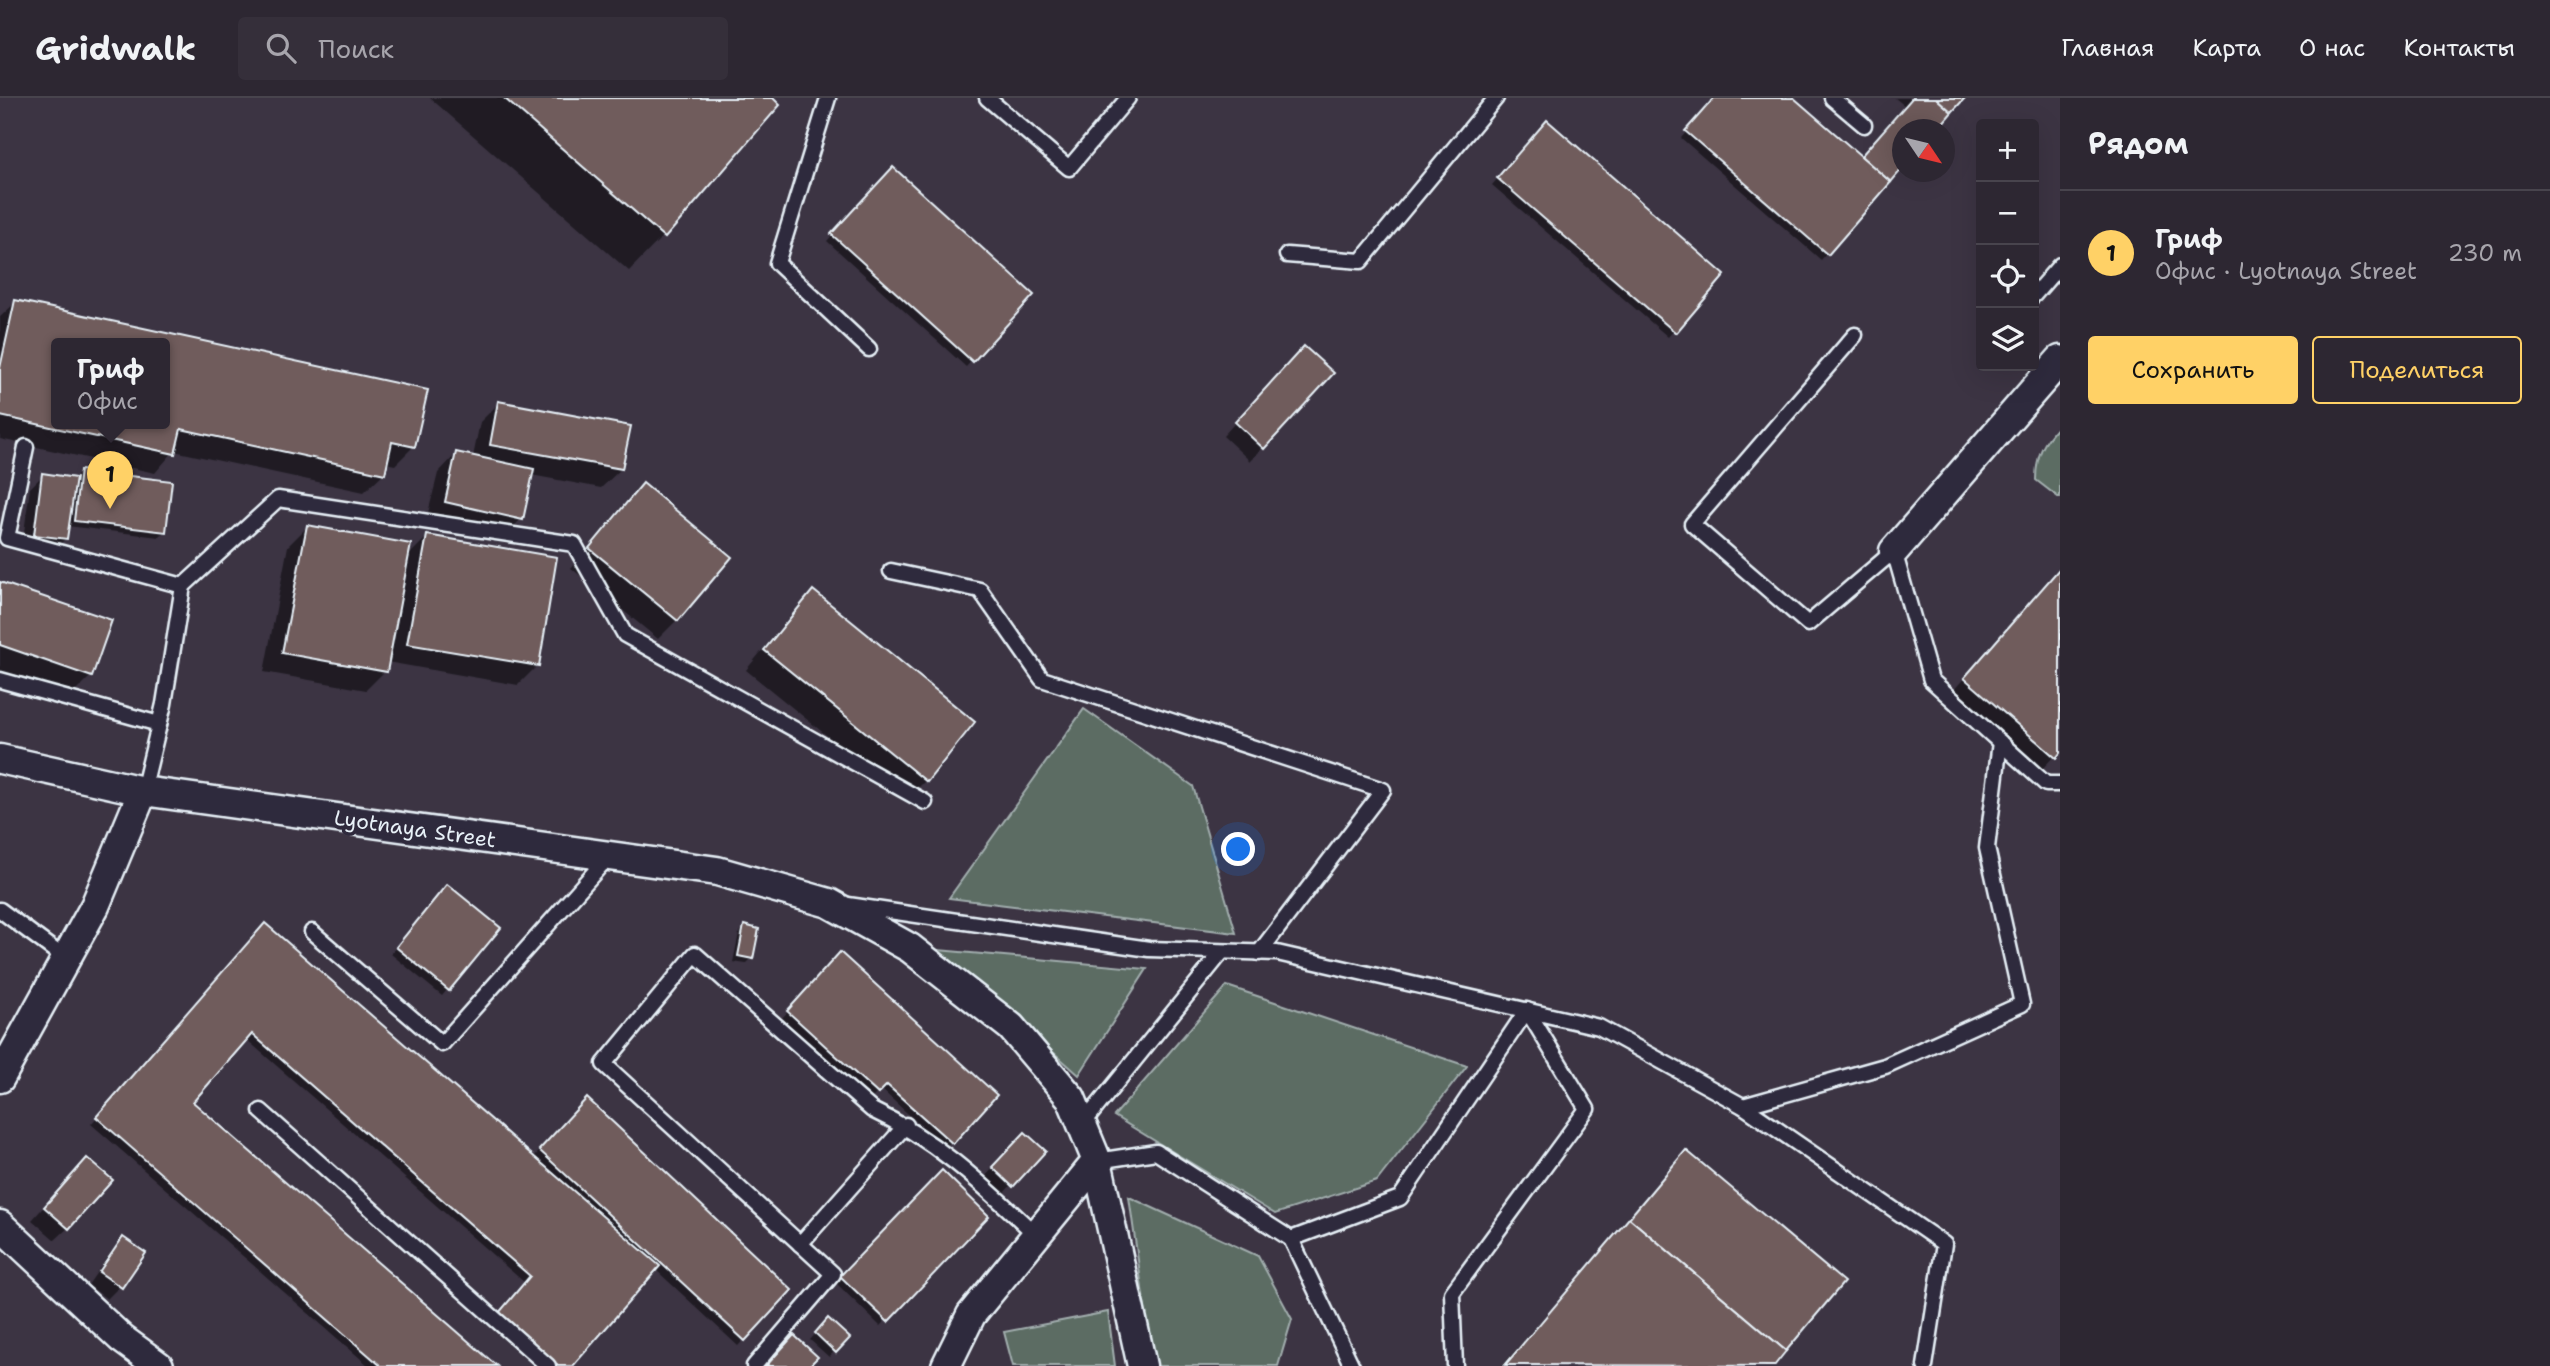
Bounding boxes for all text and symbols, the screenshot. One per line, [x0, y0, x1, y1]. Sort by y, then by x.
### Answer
search box [238, 17, 728, 80]
text: Gridwalk [35, 26, 196, 71]
icon: search [262, 29, 300, 67]
text: Поиск [318, 31, 394, 66]
text: Главная [2061, 32, 2154, 64]
text: Карта [2192, 32, 2261, 64]
text: О нас [2299, 32, 2365, 64]
text: Контакты [2403, 32, 2515, 64]
north arrow [1892, 119, 1955, 182]
map controls [1976, 119, 2039, 371]
button: + [1976, 119, 2039, 182]
text: Рядом [2088, 123, 2188, 164]
button: − [1976, 182, 2039, 245]
text: Гриф [2155, 221, 2223, 256]
text: 1 [2106, 238, 2116, 268]
text: 230 m [2448, 238, 2522, 268]
button: locate [1976, 245, 2039, 308]
text: Офис · Lyotnaya Street [2155, 256, 2417, 286]
button: layers [1976, 308, 2039, 371]
button: Сохранить [2088, 336, 2298, 404]
button: Поделиться [2312, 336, 2522, 404]
popup [51, 338, 170, 429]
text: Гриф [77, 351, 144, 386]
text: Офис [77, 386, 138, 416]
pin: 1 [87, 451, 133, 509]
street label: Lyotnaya Street [332, 804, 498, 854]
your location [1221, 832, 1255, 866]

